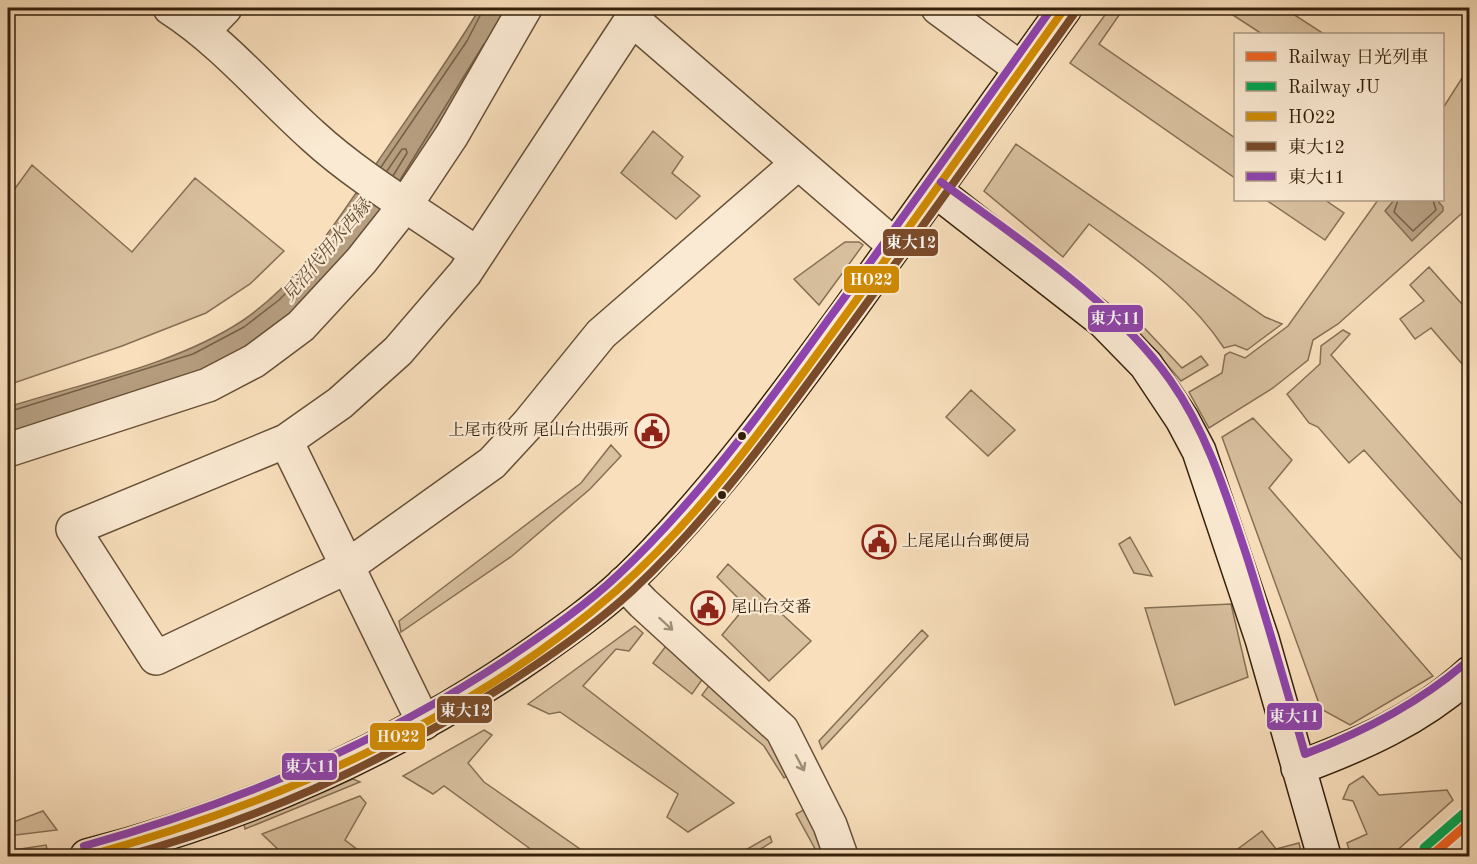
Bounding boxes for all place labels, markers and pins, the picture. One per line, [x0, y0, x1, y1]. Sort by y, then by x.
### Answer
public building icon: 上尾市役所 尾山台出張所 [634, 413, 670, 449]
place label: 上尾市役所 尾山台出張所 [449, 421, 629, 439]
unlabelled marker [736, 430, 748, 442]
unlabelled marker [716, 489, 728, 501]
public building icon: 上尾尾山台郵便局 [861, 524, 897, 560]
place label: 上尾尾山台郵便局 [902, 532, 1030, 550]
public building icon: 尾山台交番 [690, 590, 726, 626]
place label: 尾山台交番 [731, 598, 811, 616]

